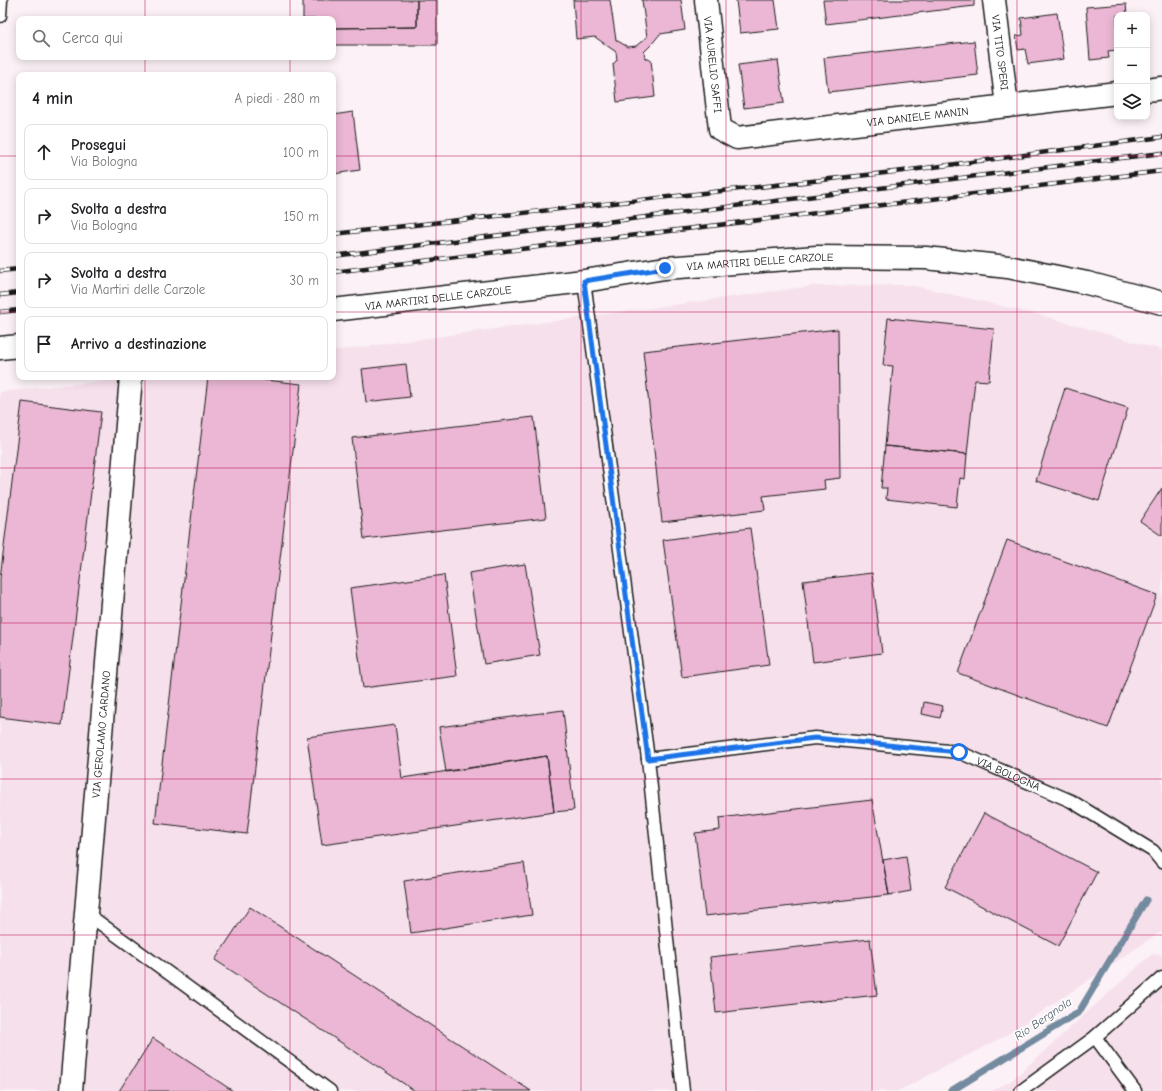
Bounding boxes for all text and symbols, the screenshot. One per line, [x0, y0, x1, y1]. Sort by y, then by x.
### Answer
map controls [1114, 12, 1150, 120]
button: + [1114, 12, 1150, 48]
street label: VIA TITO SPERI [989, 14, 1012, 91]
search box [16, 16, 336, 60]
street label: VIA AURELIO SAFFI [701, 16, 725, 114]
icon: search [30, 27, 52, 49]
text: Cerca qui [62, 29, 123, 47]
button: − [1114, 48, 1150, 84]
button: layers [1114, 84, 1150, 120]
text: 4 min [32, 89, 73, 108]
text: A piedi · 280 m [234, 91, 320, 106]
street label: VIA DANIELE MANIN [866, 104, 969, 129]
text: Prosegui [71, 136, 126, 154]
icon: ahead [33, 141, 55, 163]
text: 100 m [283, 145, 319, 160]
text: Via Bologna [71, 154, 137, 169]
text: Svolta a destra [71, 200, 167, 218]
icon: right [33, 205, 55, 227]
text: 150 m [284, 209, 319, 224]
text: Via Bologna [71, 218, 137, 233]
street label: VIA MARTIRI DELLE CARZOLE [686, 250, 834, 273]
route end [656, 259, 674, 277]
text: Svolta a destra [71, 264, 167, 282]
icon: right [33, 269, 55, 291]
text: 30 m [289, 273, 319, 288]
text: Via Martiri delle Carzole [71, 282, 205, 297]
street label: VIA MARTIRI DELLE CARZOLE [365, 283, 512, 313]
icon: arrive [33, 333, 55, 355]
text: Arrivo a destinazione [71, 335, 206, 353]
street label: VIA GEROLAMO CARDANO [89, 670, 113, 798]
route start [950, 743, 968, 761]
street label: VIA BOLOGNA [975, 754, 1043, 793]
water label: Rio Bergnola [1012, 995, 1074, 1043]

